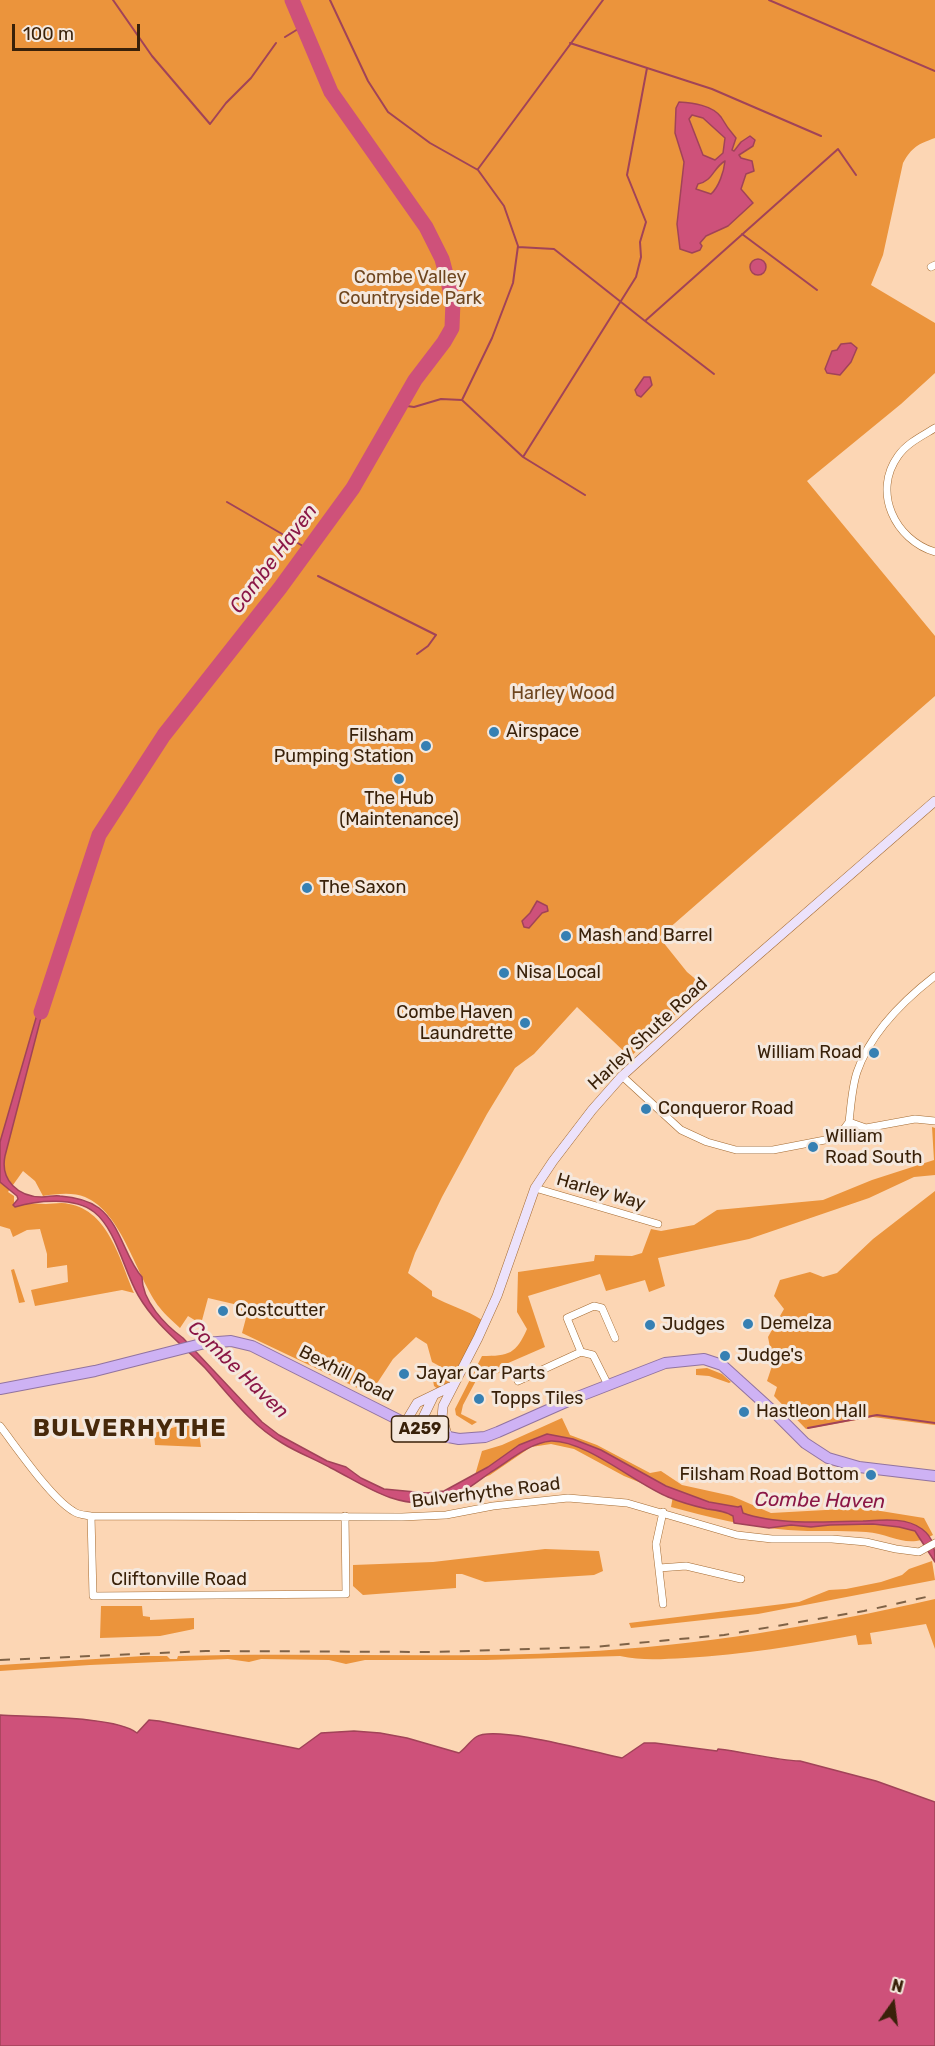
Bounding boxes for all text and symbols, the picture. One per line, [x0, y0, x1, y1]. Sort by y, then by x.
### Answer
scale bar [15, 12, 142, 50]
text: 100 m [23, 23, 74, 45]
park label: Combe Valley Countryside Park [338, 267, 482, 310]
water label: Combe Haven [225, 500, 323, 618]
park label: Harley Wood [511, 683, 615, 705]
place label: Airspace [506, 721, 579, 743]
place label: Filsham Pumping Station [274, 725, 414, 768]
marker: Airspace [487, 725, 501, 739]
marker: Filsham Pumping Station [419, 739, 433, 753]
marker: The Hub (Maintenance) [392, 772, 406, 786]
place label: The Hub (Maintenance) [339, 788, 459, 830]
place label: The Saxon [319, 877, 406, 899]
marker: The Saxon [300, 881, 314, 895]
place label: Mash and Barrel [578, 925, 713, 947]
marker: Mash and Barrel [559, 929, 573, 943]
place label: Nisa Local [516, 962, 601, 984]
marker: Nisa Local [497, 966, 511, 980]
street label: Harley Shute Road [584, 973, 712, 1095]
place label: Combe Haven Laundrette [396, 1002, 513, 1044]
marker: Combe Haven Laundrette [518, 1016, 532, 1030]
place label: William Road [757, 1042, 862, 1064]
marker: William Road [867, 1046, 881, 1060]
place label: Conqueror Road [658, 1098, 794, 1120]
marker: Conqueror Road [639, 1102, 653, 1116]
place label: William Road South [825, 1126, 922, 1168]
marker: William Road South [806, 1140, 820, 1154]
street label: Harley Way [554, 1169, 648, 1215]
place label: Costcutter [235, 1300, 325, 1322]
marker: Costcutter [216, 1304, 230, 1318]
place label: Demelza [760, 1313, 832, 1335]
place label: Judges [662, 1314, 725, 1336]
water label: Combe Haven [183, 1316, 293, 1424]
marker: Demelza [741, 1317, 755, 1331]
marker: Judges [643, 1318, 657, 1332]
street label: Bexhill Road [295, 1341, 397, 1407]
place label: Judge's [737, 1345, 803, 1367]
marker: Judge's [718, 1349, 732, 1363]
place label: Jayar Car Parts [416, 1363, 545, 1385]
marker: Jayar Car Parts [397, 1367, 411, 1381]
place label: Topps Tiles [491, 1388, 583, 1410]
marker: Topps Tiles [472, 1392, 486, 1406]
place label: Hastleon Hall [756, 1401, 867, 1423]
marker: Hastleon Hall [737, 1405, 751, 1419]
district label: BULVERHYTHE [33, 1415, 227, 1443]
road number: A259 [392, 1416, 448, 1442]
place label: Filsham Road Bottom [680, 1464, 859, 1486]
marker: Filsham Road Bottom [864, 1468, 878, 1482]
street label: Bulverhythe Road [410, 1473, 562, 1513]
water label: Combe Haven [755, 1488, 885, 1514]
street label: Cliftonville Road [111, 1569, 247, 1591]
north arrow [863, 1974, 923, 2034]
text: N [890, 1975, 905, 1997]

